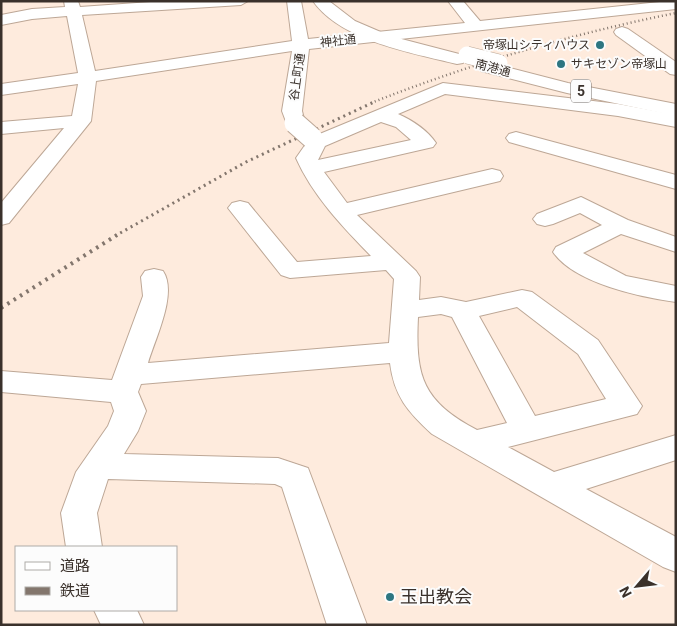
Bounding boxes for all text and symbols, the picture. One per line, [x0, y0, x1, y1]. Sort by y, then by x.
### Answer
street label: 神社通 [319, 32, 357, 50]
place label: 帝塚山シティハウス [483, 38, 590, 52]
marker: 帝塚山シティハウス [594, 39, 606, 51]
street label: 谷上町通 [287, 52, 307, 102]
street label: 南港通 [474, 57, 512, 79]
place label: サキセゾン帝塚山 [571, 57, 667, 71]
marker: サキセゾン帝塚山 [555, 58, 567, 70]
road number: 5 [571, 80, 591, 102]
legend [15, 546, 178, 611]
text: 道路 [60, 557, 90, 575]
north arrow [612, 561, 662, 611]
text: 鉄道 [60, 582, 90, 600]
text: N [616, 584, 635, 600]
place label: 玉出教会 [400, 586, 472, 607]
marker: 玉出教会 [384, 591, 396, 603]

